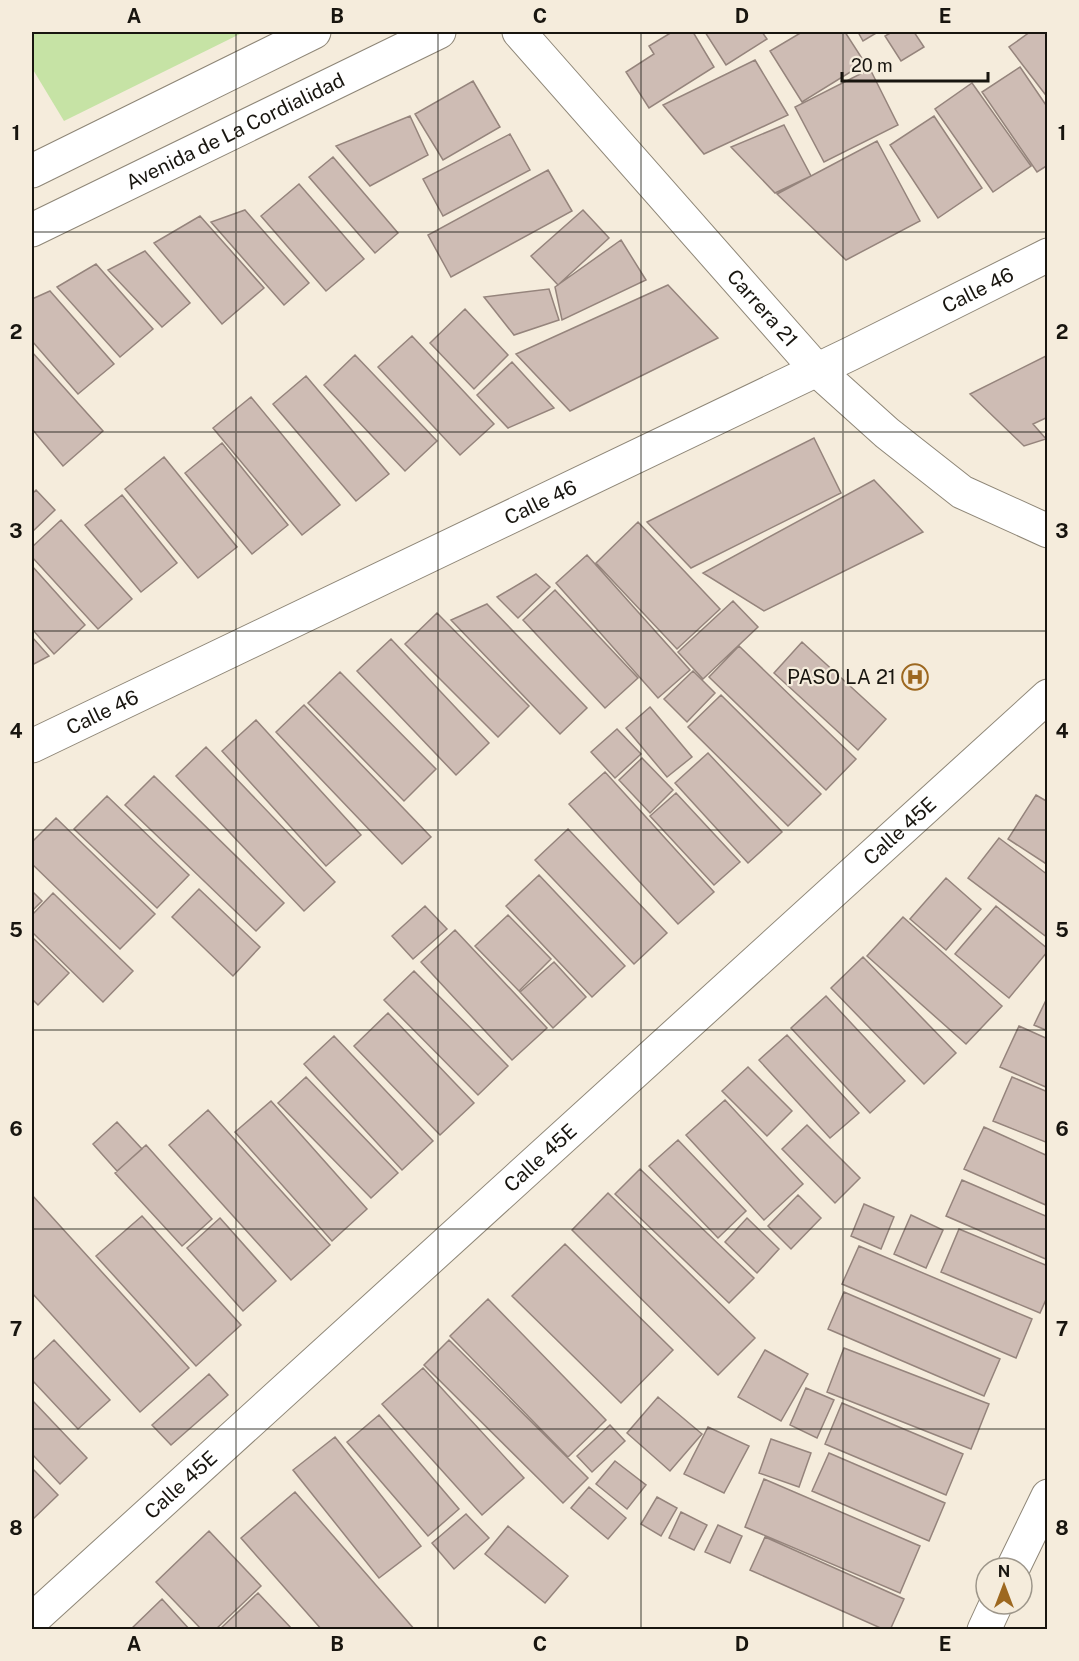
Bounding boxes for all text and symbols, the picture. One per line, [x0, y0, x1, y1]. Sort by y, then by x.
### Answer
text: A [127, 4, 141, 28]
text: B [330, 4, 344, 28]
text: C [533, 4, 547, 28]
text: D [735, 4, 749, 28]
text: E [939, 4, 951, 28]
scale bar [842, 45, 988, 83]
text: 20 m [851, 55, 893, 76]
street label: Avenida de La Cordialidad [122, 68, 348, 194]
text: 1 [12, 121, 20, 145]
text: 1 [1058, 121, 1066, 145]
street label: Calle 46 [938, 262, 1018, 318]
street label: Carrera 21 [722, 264, 803, 352]
text: 2 [10, 320, 22, 344]
text: 2 [1056, 320, 1068, 344]
street label: Calle 46 [501, 475, 581, 530]
text: 3 [9, 519, 23, 543]
text: 3 [1055, 519, 1069, 543]
hospital icon: PASO LA 21 [900, 662, 930, 692]
place label: PASO LA 21 [787, 665, 896, 689]
street label: Calle 46 [62, 685, 142, 740]
text: 4 [9, 719, 23, 743]
text: 4 [1055, 719, 1069, 743]
street label: Calle 45E [859, 792, 941, 870]
text: 5 [9, 918, 23, 942]
text: 5 [1055, 918, 1069, 942]
text: 6 [9, 1117, 23, 1141]
text: 6 [1055, 1117, 1069, 1141]
street label: Calle 45E [499, 1119, 582, 1197]
text: 7 [10, 1317, 22, 1341]
text: 7 [1056, 1317, 1068, 1341]
street label: Calle 45E [139, 1446, 222, 1524]
text: 8 [9, 1516, 23, 1540]
text: 8 [1055, 1516, 1069, 1540]
north arrow [974, 1556, 1034, 1616]
text: N [998, 1562, 1010, 1581]
text: A [127, 1632, 141, 1656]
text: B [330, 1632, 344, 1656]
text: C [533, 1632, 547, 1656]
text: D [735, 1632, 749, 1656]
text: E [939, 1632, 951, 1656]

